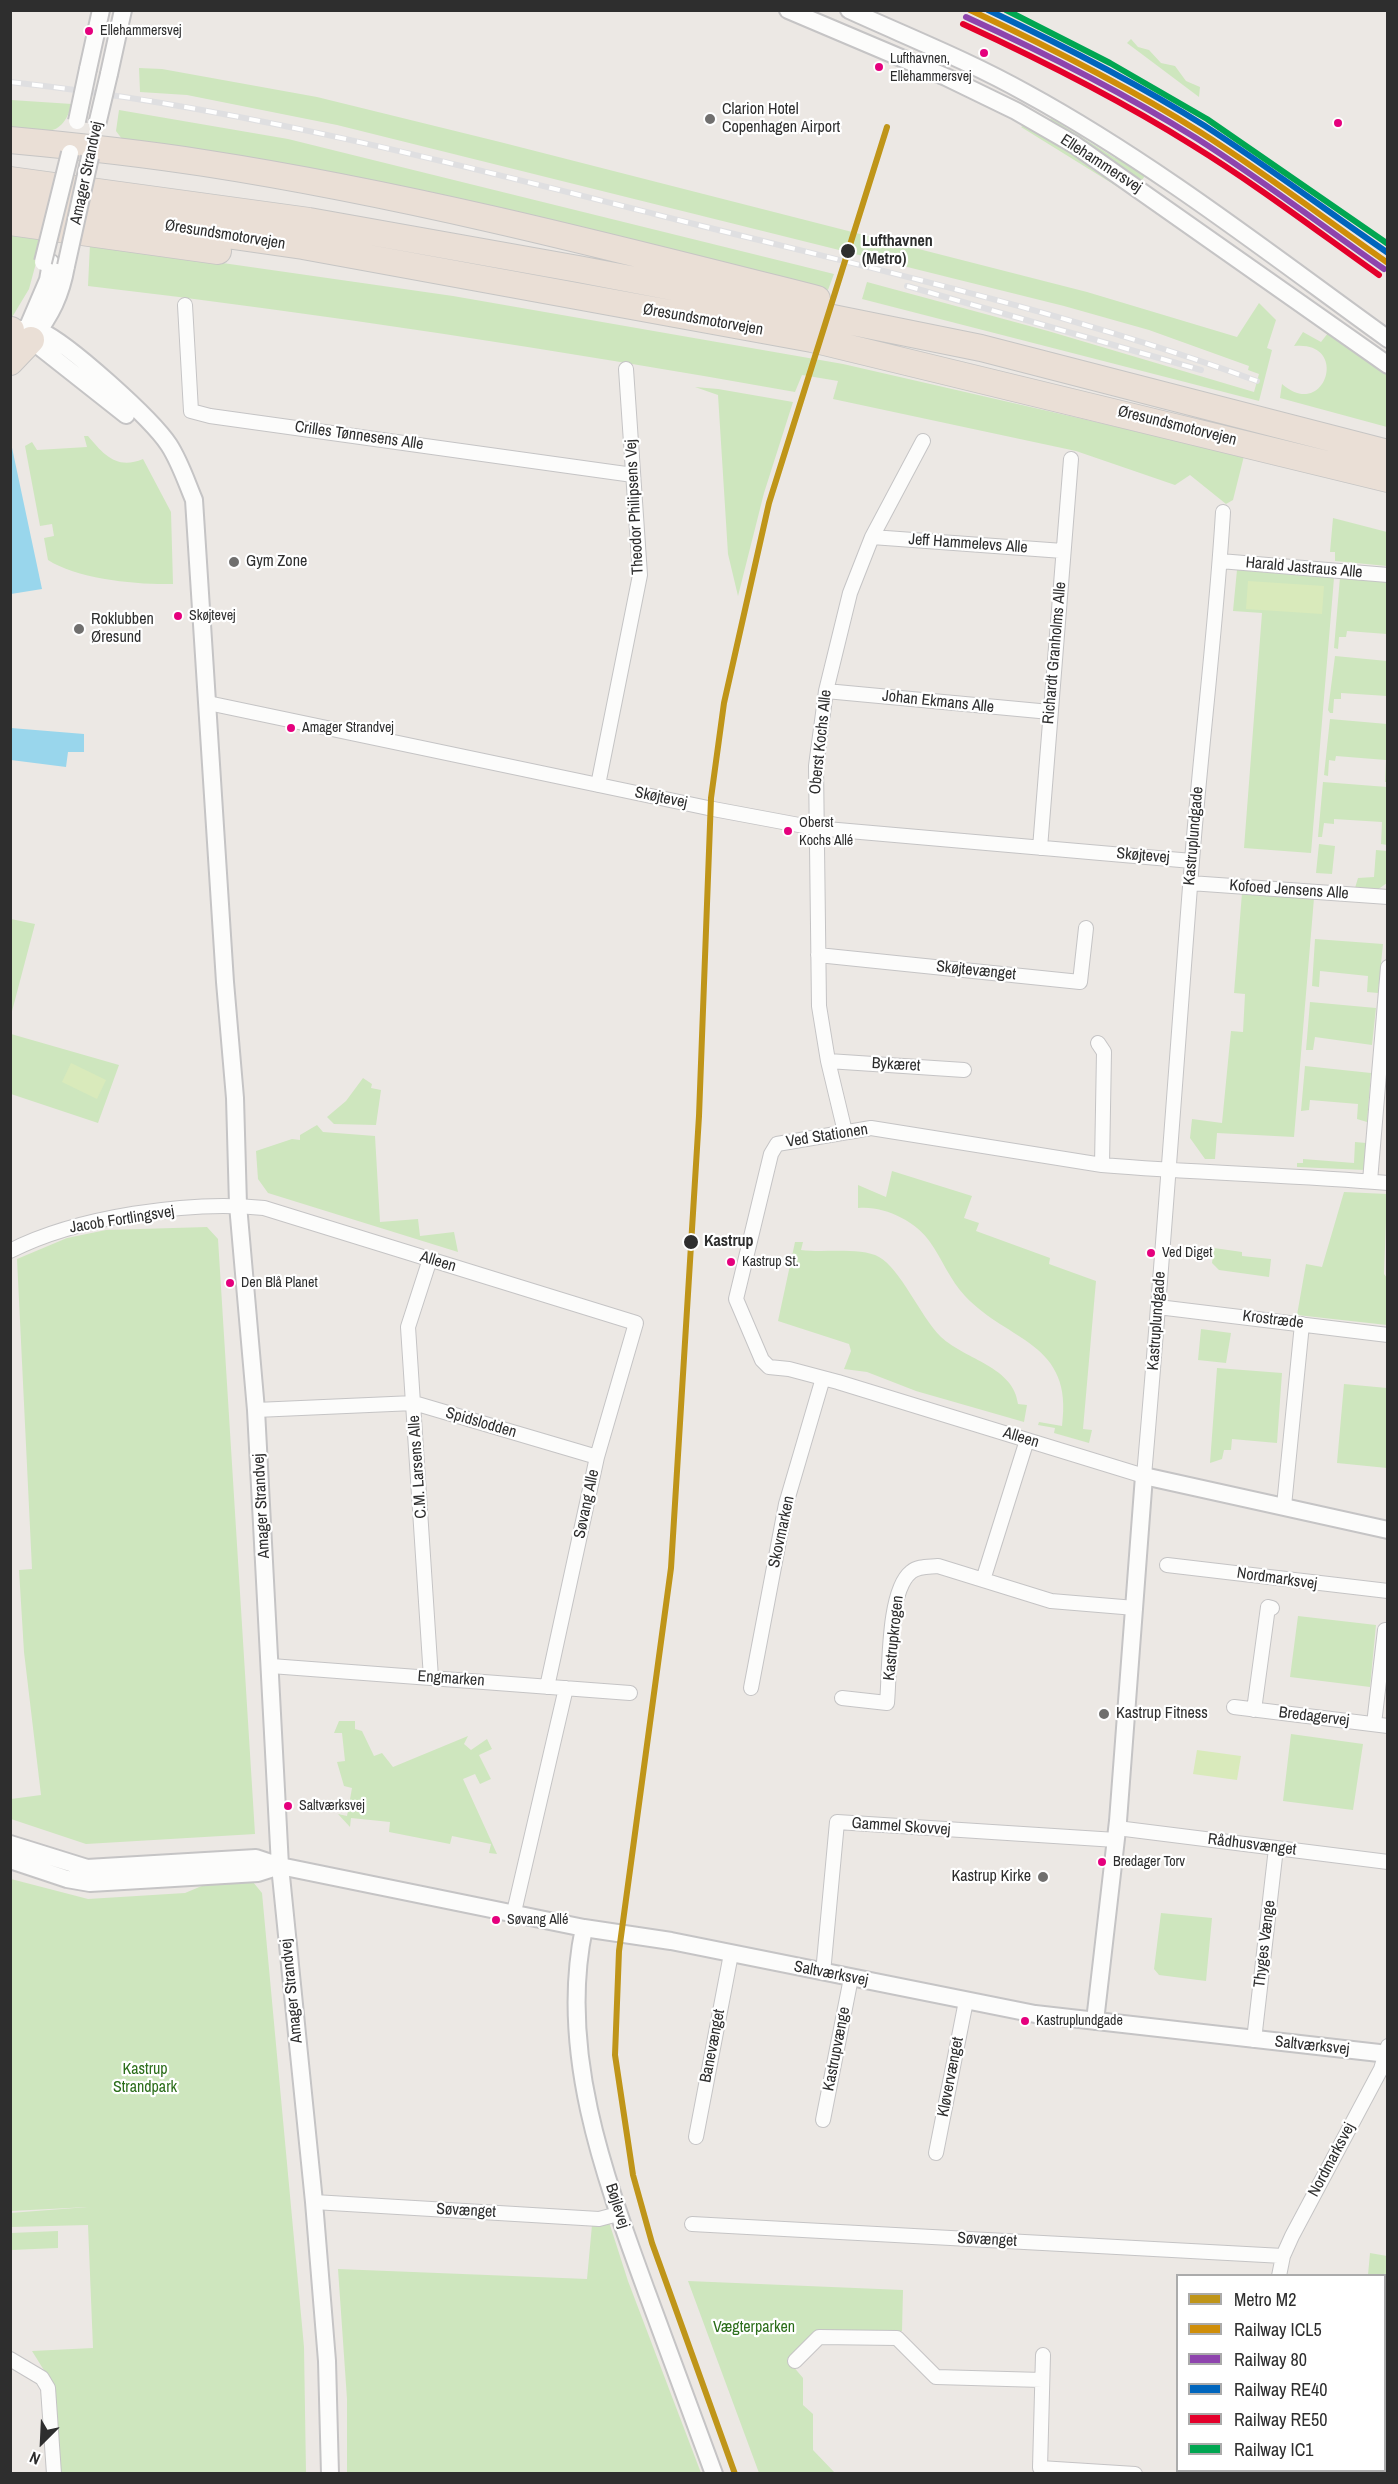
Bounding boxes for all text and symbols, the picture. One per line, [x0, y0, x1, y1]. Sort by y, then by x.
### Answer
place label: Ellehammersvej [100, 23, 182, 39]
marker: Ellehammersvej [83, 25, 95, 37]
unlabelled marker [978, 47, 990, 59]
place label: Lufthavnen, Ellehammersvej [890, 51, 972, 84]
marker: Lufthavnen, Ellehammersvej [873, 61, 885, 73]
place label: Clarion Hotel Copenhagen Airport [722, 100, 840, 138]
marker: Clarion Hotel Copenhagen Airport [703, 112, 717, 126]
unlabelled marker [1332, 117, 1344, 129]
street label: Amager Strandvej [67, 120, 107, 226]
street label: Ellehammersvej [1057, 131, 1145, 197]
street label: Øresundsmotorvejen [163, 216, 287, 254]
place label: Lufthavnen (Metro) [862, 232, 933, 270]
marker: Lufthavnen (Metro) [839, 242, 857, 260]
street label: Øresundsmotorvejen [641, 300, 765, 340]
street label: Øresundsmotorvejen [1116, 402, 1238, 450]
street label: Crilles Tønnesens Alle [293, 417, 425, 455]
street label: Theodor Philipsens Vej [622, 439, 648, 575]
street label: Jeff Hammelevs Alle [908, 530, 1028, 558]
place label: Gym Zone [246, 552, 307, 572]
street label: Harald Jastraus Alle [1245, 553, 1363, 583]
marker: Gym Zone [227, 555, 241, 569]
street label: Richardt Granholms Alle [1039, 581, 1071, 725]
place label: Skøjtevej [189, 608, 236, 624]
place label: Roklubben Øresund [91, 610, 154, 648]
marker: Skøjtevej [172, 610, 184, 622]
marker: Roklubben Øresund [72, 622, 86, 636]
street label: Johan Ekmans Alle [881, 687, 995, 717]
street label: Oberst Kochs Alle [806, 689, 836, 795]
place label: Amager Strandvej [302, 720, 394, 736]
marker: Amager Strandvej [285, 722, 297, 734]
street label: Skøjtevej [633, 783, 689, 813]
street label: Kastruplundgade [1180, 786, 1208, 886]
place label: Oberst Kochs Allé [799, 815, 853, 848]
marker: Oberst Kochs Allé [782, 825, 794, 837]
street label: Skøjtevej [1116, 844, 1170, 868]
street label: Kofoed Jensens Alle [1229, 876, 1349, 904]
street label: Skøjtevænget [935, 957, 1017, 985]
street label: Bykæret [871, 1054, 921, 1076]
street label: Ved Stationen [785, 1120, 869, 1152]
street label: Jacob Fortlingsvej [68, 1202, 176, 1238]
place label: Kastrup [704, 1232, 754, 1252]
marker: Kastrup [682, 1233, 700, 1251]
place label: Ved Diget [1162, 1245, 1212, 1261]
street label: Alleen [418, 1247, 458, 1277]
marker: Ved Diget [1145, 1247, 1157, 1259]
place label: Kastrup St. [742, 1254, 799, 1270]
marker: Kastrup St. [725, 1256, 737, 1268]
street label: Kastruplundgade [1144, 1271, 1170, 1371]
place label: Den Blå Planet [241, 1275, 318, 1291]
marker: Den Blå Planet [224, 1277, 236, 1289]
street label: Krostræde [1241, 1307, 1305, 1333]
street label: Spidslodden [443, 1404, 519, 1442]
street label: C.M. Larsens Alle [405, 1415, 431, 1519]
street label: Alleen [1001, 1423, 1041, 1453]
street label: Amager Strandvej [250, 1453, 274, 1559]
street label: Søvang Alle [570, 1468, 604, 1540]
street label: Skovmarken [765, 1494, 799, 1570]
street label: Nordmarksvej [1236, 1564, 1318, 1594]
street label: Kastrupkrogen [880, 1595, 908, 1681]
street label: Engmarken [417, 1667, 485, 1691]
street label: Bredagervej [1278, 1703, 1350, 1731]
place label: Kastrup Fitness [1116, 1704, 1208, 1724]
marker: Kastrup Fitness [1097, 1707, 1111, 1721]
place label: Saltværksvej [299, 1798, 365, 1814]
marker: Saltværksvej [282, 1800, 294, 1812]
street label: Gammel Skovvej [851, 1814, 951, 1840]
street label: Rådhusvænget [1207, 1830, 1297, 1860]
place label: Bredager Torv [1113, 1854, 1185, 1870]
marker: Bredager Torv [1096, 1856, 1108, 1868]
place label: Kastrup Kirke [952, 1867, 1031, 1887]
marker: Kastrup Kirke [1036, 1870, 1050, 1884]
street label: Thyges Vænge [1250, 1899, 1280, 1989]
place label: Søvang Allé [507, 1912, 568, 1928]
marker: Søvang Allé [490, 1914, 502, 1926]
street label: Amager Strandvej [277, 1938, 307, 2044]
street label: Saltværksvej [792, 1957, 870, 1991]
street label: Kastrupvænge [819, 2005, 855, 2093]
street label: Banevænget [696, 2008, 730, 2084]
place label: Kastruplundgade [1036, 2013, 1123, 2029]
marker: Kastruplundgade [1019, 2015, 1031, 2027]
street label: Saltværksvej [1274, 2033, 1350, 2059]
street label: Kløvervænget [934, 2035, 968, 2119]
park label: Kastrup Strandpark [113, 2060, 177, 2098]
street label: Nordmarksvej [1305, 2120, 1359, 2200]
street label: Bøjlevej [601, 2181, 633, 2231]
street label: Søvænget [436, 2200, 496, 2222]
street label: Søvænget [957, 2229, 1017, 2251]
legend [1176, 2274, 1386, 2472]
text: Metro M2 [1234, 2287, 1296, 2312]
text: Railway ICL5 [1234, 2317, 1322, 2342]
park label: Vægterparken [713, 2318, 795, 2338]
text: Railway 80 [1234, 2347, 1307, 2372]
text: Railway RE40 [1234, 2377, 1328, 2402]
text: Railway RE50 [1234, 2407, 1328, 2432]
north arrow [12, 2412, 72, 2472]
text: Railway IC1 [1234, 2437, 1314, 2462]
text: N [26, 2446, 43, 2470]

